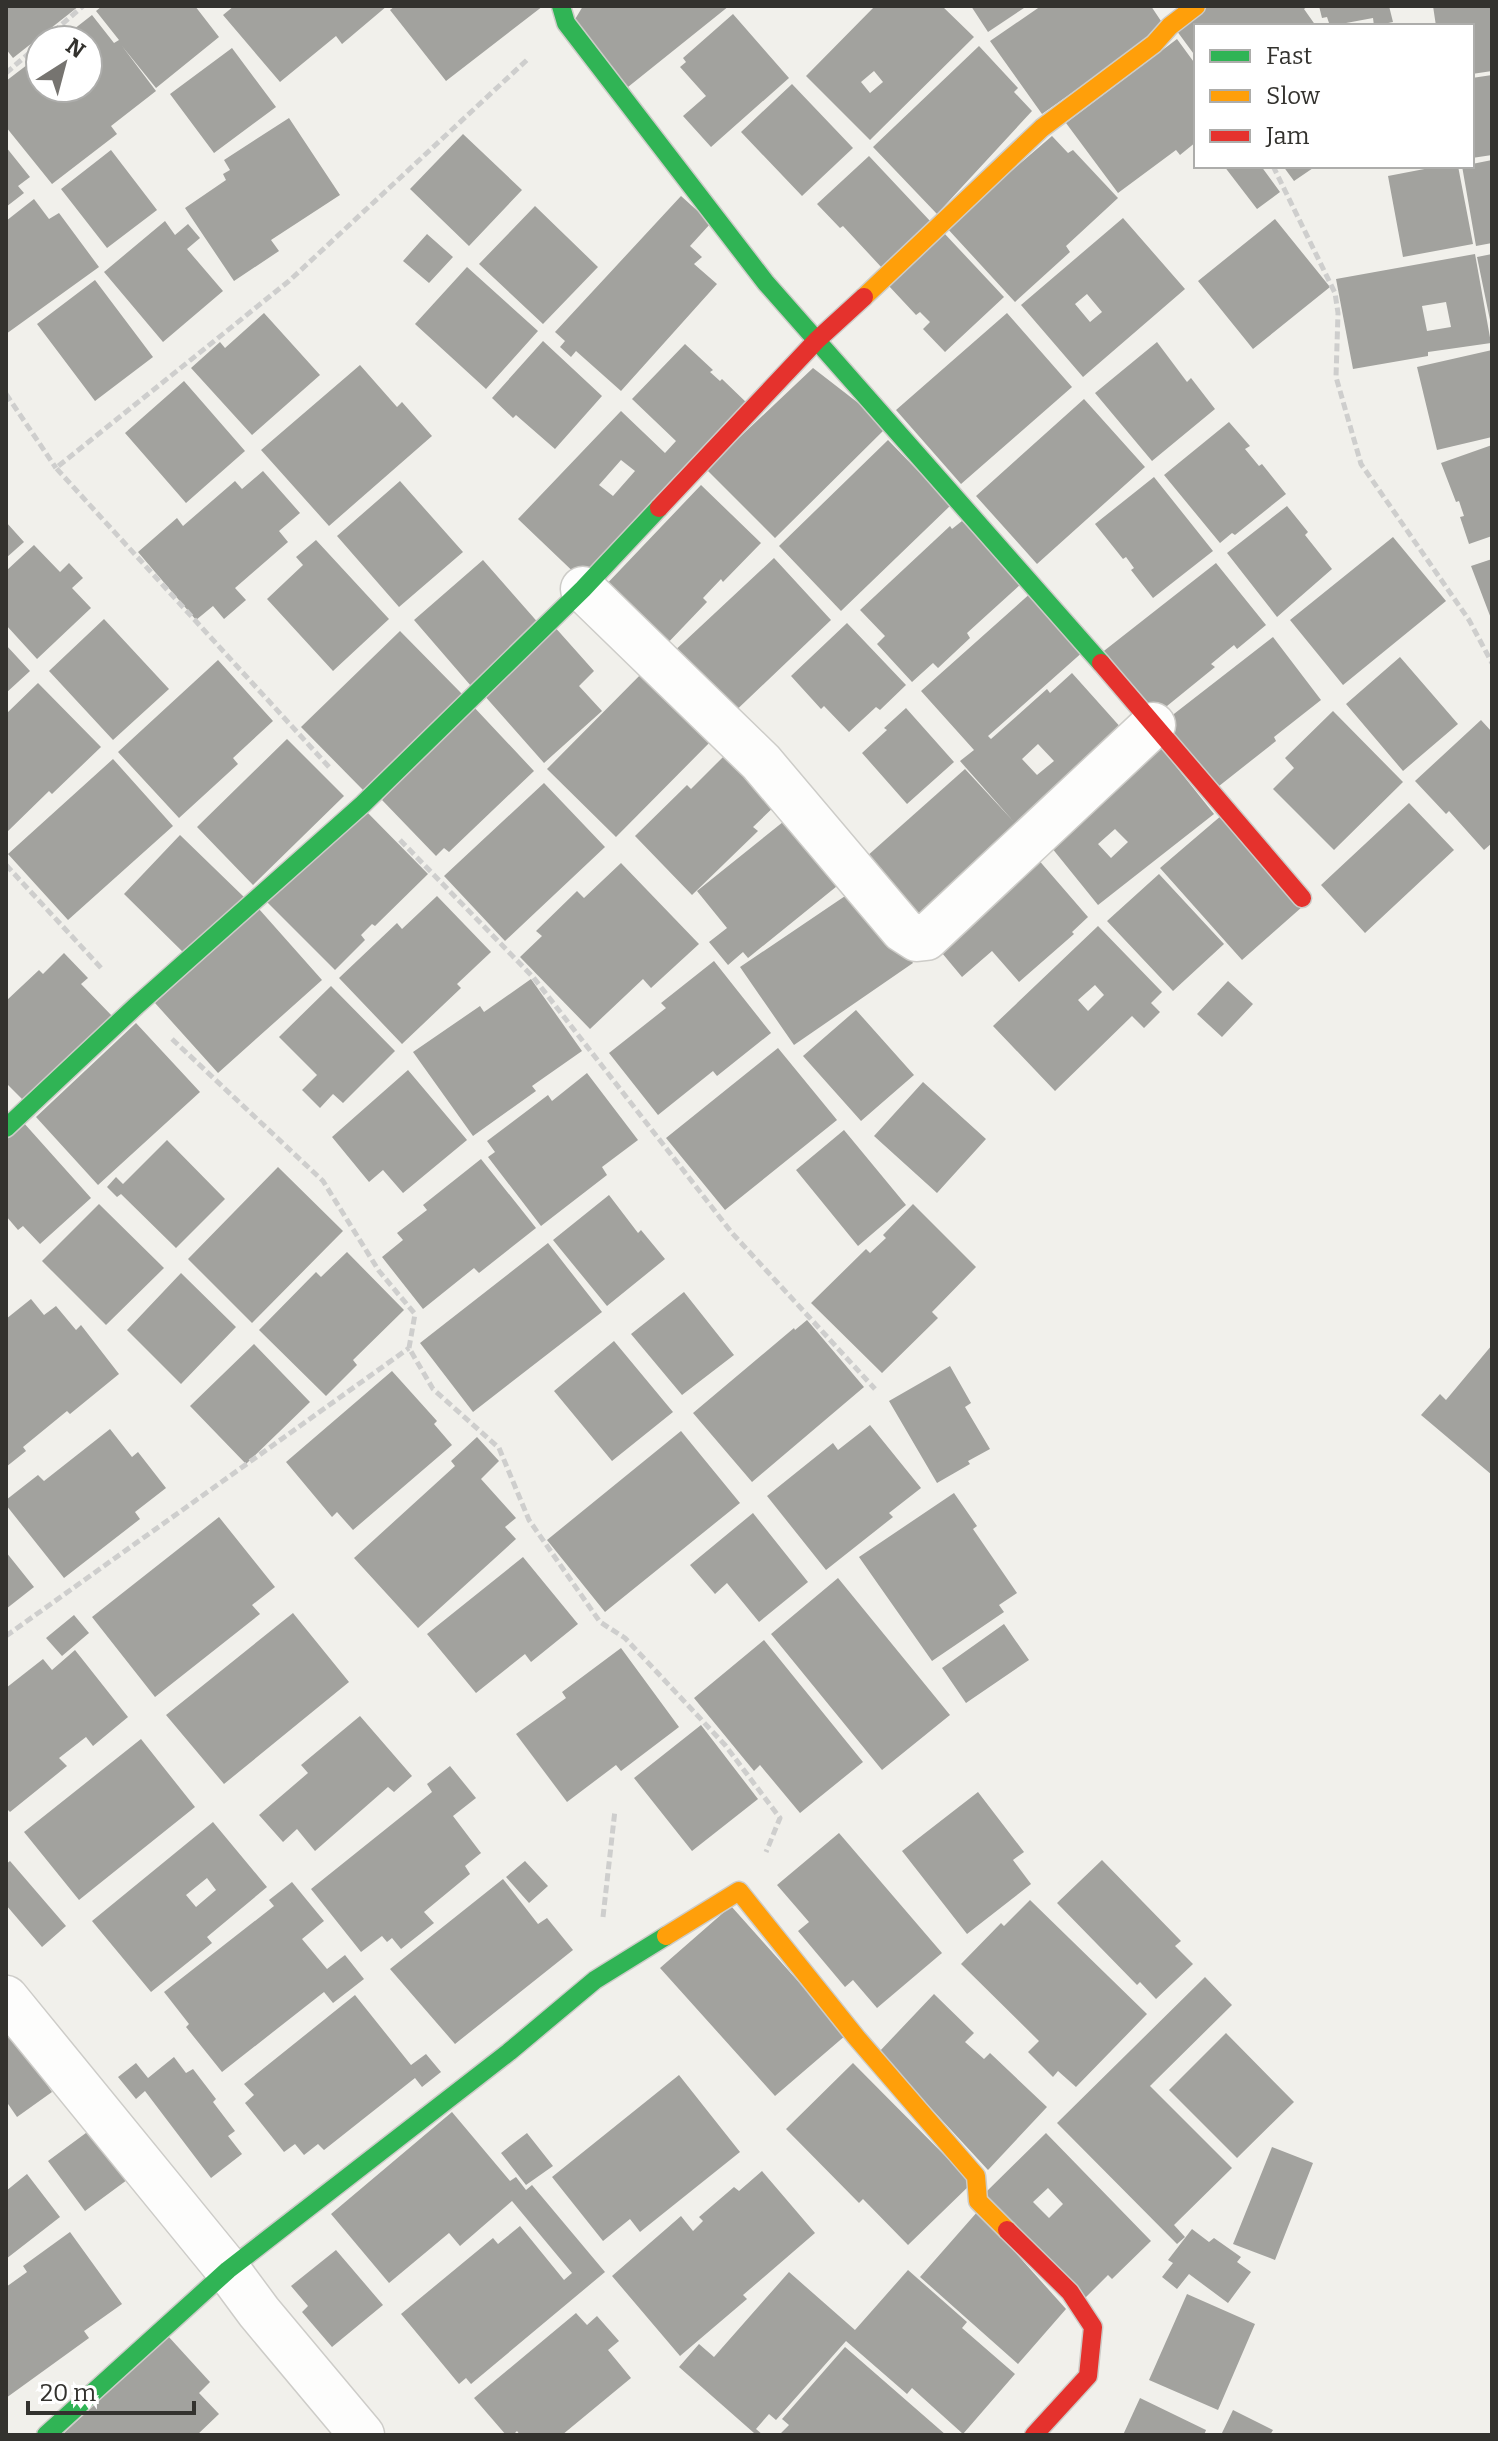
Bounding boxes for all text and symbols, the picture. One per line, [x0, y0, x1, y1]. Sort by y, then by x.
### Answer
north arrow [24, 24, 104, 104]
legend [1194, 24, 1474, 168]
text: N [61, 32, 90, 64]
text: Fast [1266, 42, 1312, 70]
text: Slow [1266, 82, 1321, 110]
text: Jam [1265, 122, 1310, 150]
scale bar [28, 2365, 194, 2415]
text: 20 m [40, 2379, 96, 2407]

